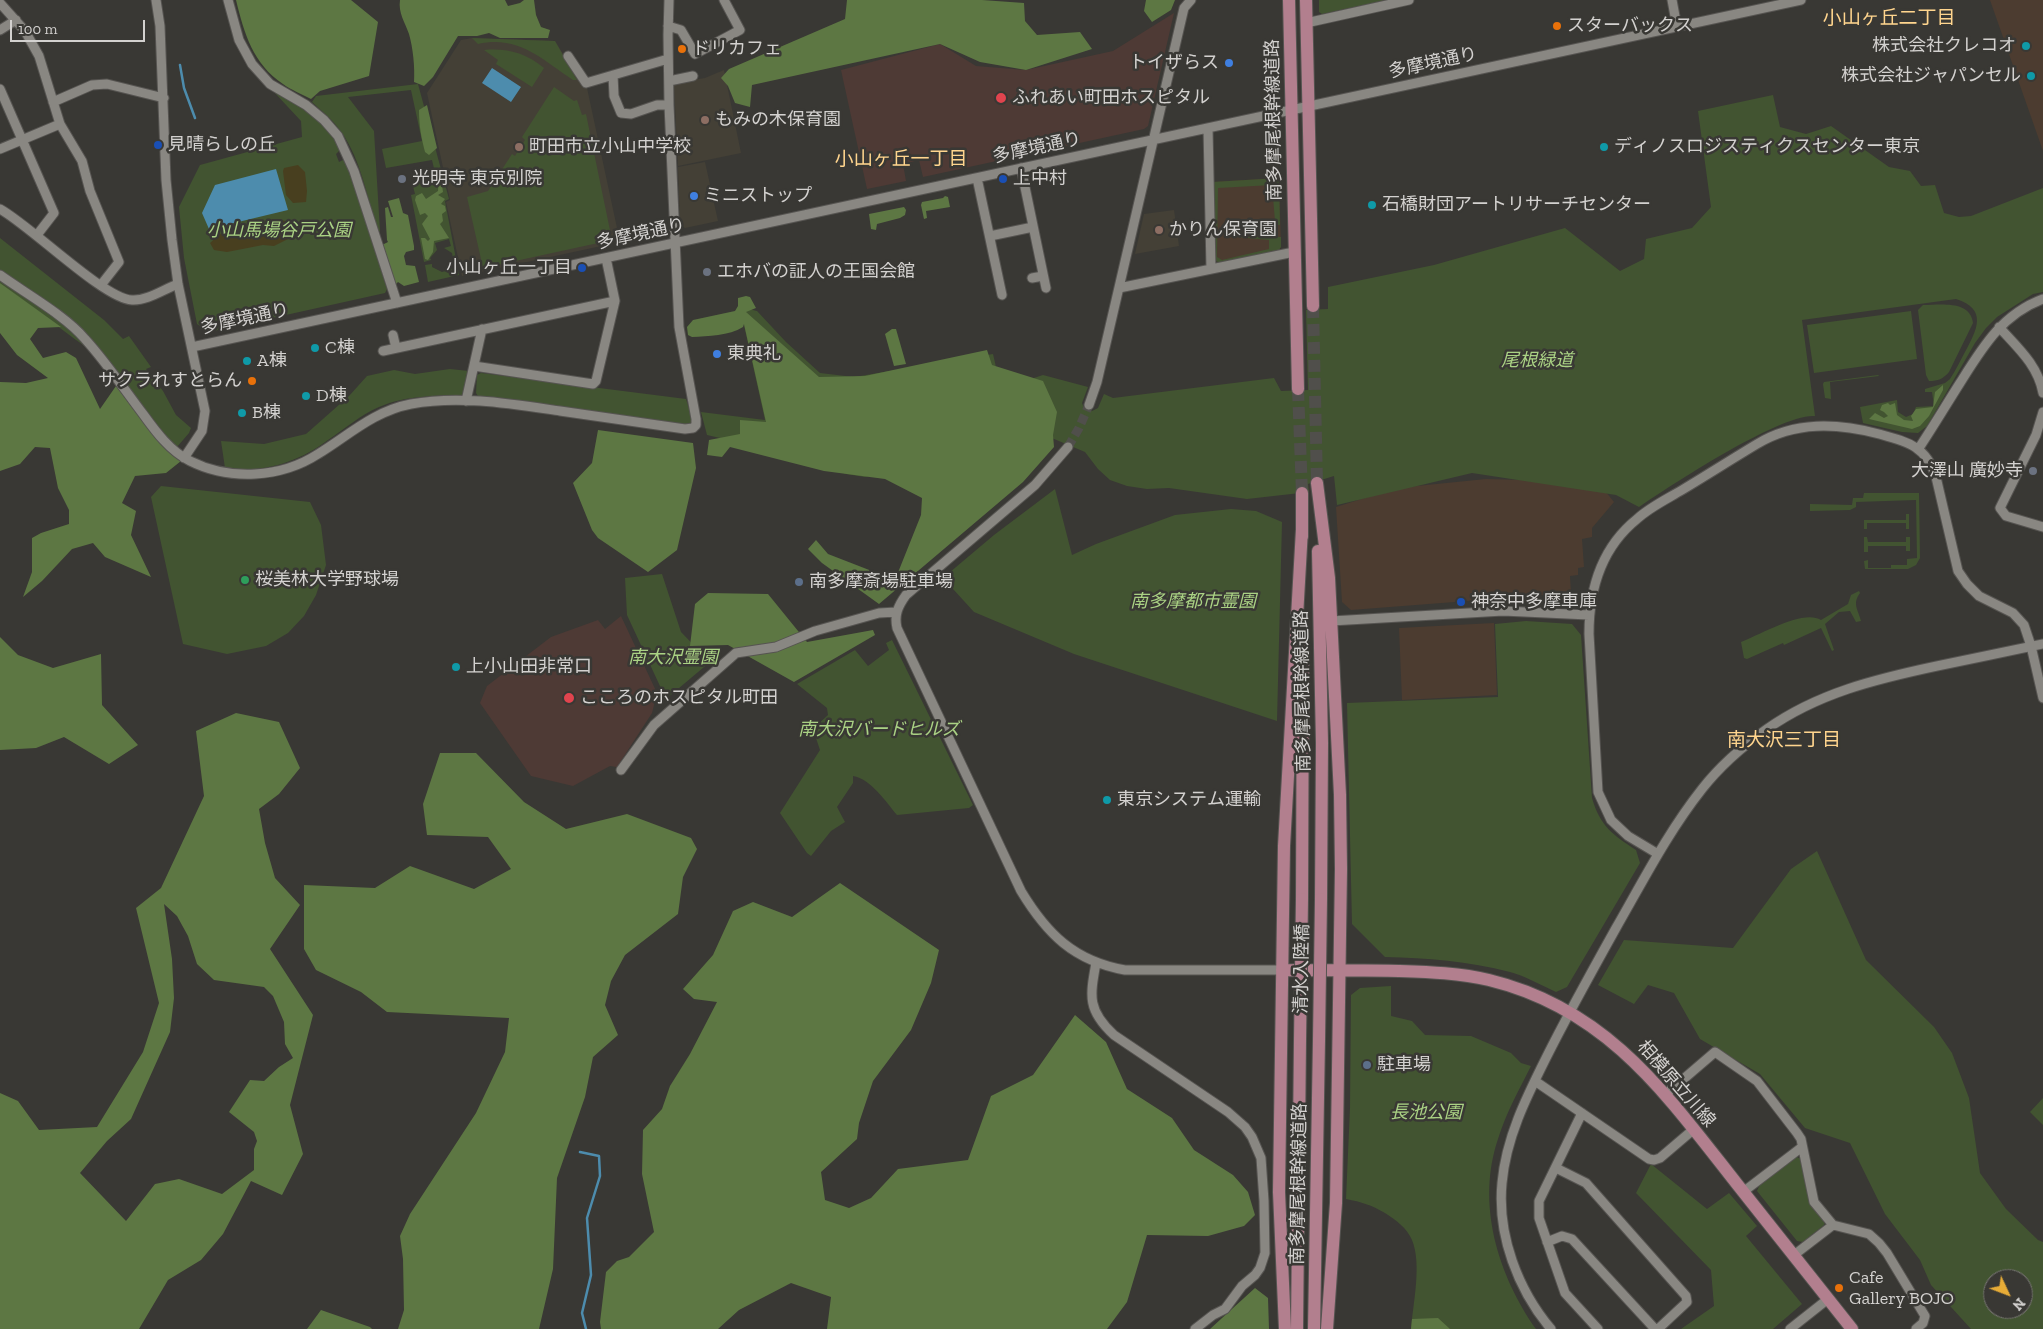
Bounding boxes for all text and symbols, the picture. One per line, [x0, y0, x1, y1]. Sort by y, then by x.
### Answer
district label: 小山ヶ丘二丁目 [1823, 8, 1955, 30]
scale bar [12, 10, 148, 42]
place label: スターバックス [1567, 15, 1693, 37]
text: 100 m [18, 20, 57, 38]
marker: スターバックス [1551, 20, 1563, 32]
place label: 株式会社クレコオ [1872, 35, 2016, 57]
place label: ドリカフェ [692, 38, 782, 60]
street label: 南多摩尾根幹線道路 [1262, 39, 1286, 201]
marker: 株式会社クレコオ [2020, 40, 2032, 52]
marker: ドリカフェ [676, 43, 688, 55]
street label: 多摩境通り [1387, 43, 1479, 83]
place label: トイザらス [1129, 52, 1219, 74]
marker: トイザらス [1223, 57, 1235, 69]
place label: 株式会社ジャパンセル [1841, 65, 2021, 87]
marker: 株式会社ジャパンセル [2025, 70, 2037, 82]
place label: ふれあい町田ホスピタル [1012, 87, 1210, 109]
marker: ふれあい町田ホスピタル [994, 91, 1008, 105]
place label: もみの木保育園 [715, 109, 841, 131]
marker: もみの木保育園 [699, 114, 711, 126]
street label: 多摩境通り [991, 128, 1083, 168]
place label: 見晴らしの丘 [168, 134, 276, 156]
place label: 町田市立小山中学校 [529, 136, 691, 158]
place label: ディノスロジスティクスセンター東京 [1614, 136, 1920, 158]
marker: 見晴らしの丘 [152, 139, 164, 151]
marker: 町田市立小山中学校 [513, 141, 525, 153]
marker: ディノスロジスティクスセンター東京 [1598, 141, 1610, 153]
district label: 小山ヶ丘一丁目 [835, 149, 967, 171]
place label: 光明寺 東京別院 [412, 168, 542, 190]
place label: 上中村 [1013, 168, 1067, 190]
marker: 光明寺 東京別院 [396, 173, 408, 185]
marker: 上中村 [997, 173, 1009, 185]
place label: ミニストップ [704, 185, 812, 207]
marker: ミニストップ [688, 190, 700, 202]
place label: 石橋財団アートリサーチセンター [1382, 194, 1651, 216]
marker: 石橋財団アートリサーチセンター [1366, 199, 1378, 211]
street label: 多摩境通り [595, 214, 687, 254]
place label: かりん保育園 [1169, 219, 1277, 241]
park label: 小山馬場谷戸公園 [207, 220, 351, 242]
marker: かりん保育園 [1153, 224, 1165, 236]
place label: 小山ヶ丘一丁目 [446, 257, 572, 279]
place label: エホバの証人の王国会館 [717, 261, 915, 283]
marker: 小山ヶ丘一丁目 [576, 262, 588, 274]
marker: エホバの証人の王国会館 [701, 266, 713, 278]
street label: 多摩境通り [199, 299, 291, 339]
place label: C棟 [325, 337, 355, 359]
marker: C棟 [309, 342, 321, 354]
place label: 東典礼 [727, 343, 781, 365]
marker: 東典礼 [711, 348, 723, 360]
place label: A棟 [257, 350, 287, 372]
park label: 尾根緑道 [1501, 350, 1573, 372]
marker: A棟 [241, 355, 253, 367]
place label: サクラれすとらん [98, 370, 242, 392]
marker: サクラれすとらん [246, 375, 258, 387]
place label: D棟 [316, 385, 347, 407]
marker: D棟 [300, 390, 312, 402]
place label: B棟 [252, 402, 281, 424]
marker: B棟 [236, 407, 248, 419]
place label: 大澤山 廣妙寺 [1911, 460, 2023, 482]
marker: 大澤山 廣妙寺 [2027, 465, 2039, 477]
place label: 桜美林大学野球場 [255, 569, 399, 591]
place label: 南多摩斎場駐車場 [809, 571, 953, 593]
marker: 桜美林大学野球場 [239, 574, 251, 586]
marker: 南多摩斎場駐車場 [793, 576, 805, 588]
park label: 南多摩都市霊園 [1130, 591, 1256, 613]
place label: 神奈中多摩車庫 [1471, 591, 1597, 613]
marker: 神奈中多摩車庫 [1455, 596, 1467, 608]
street label: 南多摩尾根幹線道路 [1291, 610, 1315, 772]
park label: 南大沢霊園 [628, 647, 718, 669]
place label: 上小山田非常口 [466, 656, 592, 678]
marker: 上小山田非常口 [450, 661, 462, 673]
place label: こころのホスピタル町田 [580, 687, 778, 709]
marker: こころのホスピタル町田 [562, 691, 576, 705]
park label: 南大沢バードヒルズ [798, 719, 960, 741]
district label: 南大沢三丁目 [1727, 730, 1841, 752]
place label: 東京システム運輸 [1117, 789, 1261, 811]
marker: 東京システム運輸 [1101, 794, 1113, 806]
street label: 清水入陸橋 [1290, 924, 1314, 1014]
street label: 相模原立川線 [1632, 1036, 1720, 1132]
place label: 駐車場 [1377, 1054, 1431, 1076]
marker: 駐車場 [1361, 1059, 1373, 1071]
park label: 長池公園 [1390, 1102, 1462, 1124]
street label: 南多摩尾根幹線道路 [1287, 1103, 1311, 1265]
place label: Cafe Gallery BOJO [1849, 1267, 1954, 1310]
north arrow [1983, 1269, 2033, 1319]
marker: Cafe Gallery BOJO [1833, 1282, 1845, 1294]
text: N [2009, 1294, 2028, 1314]

